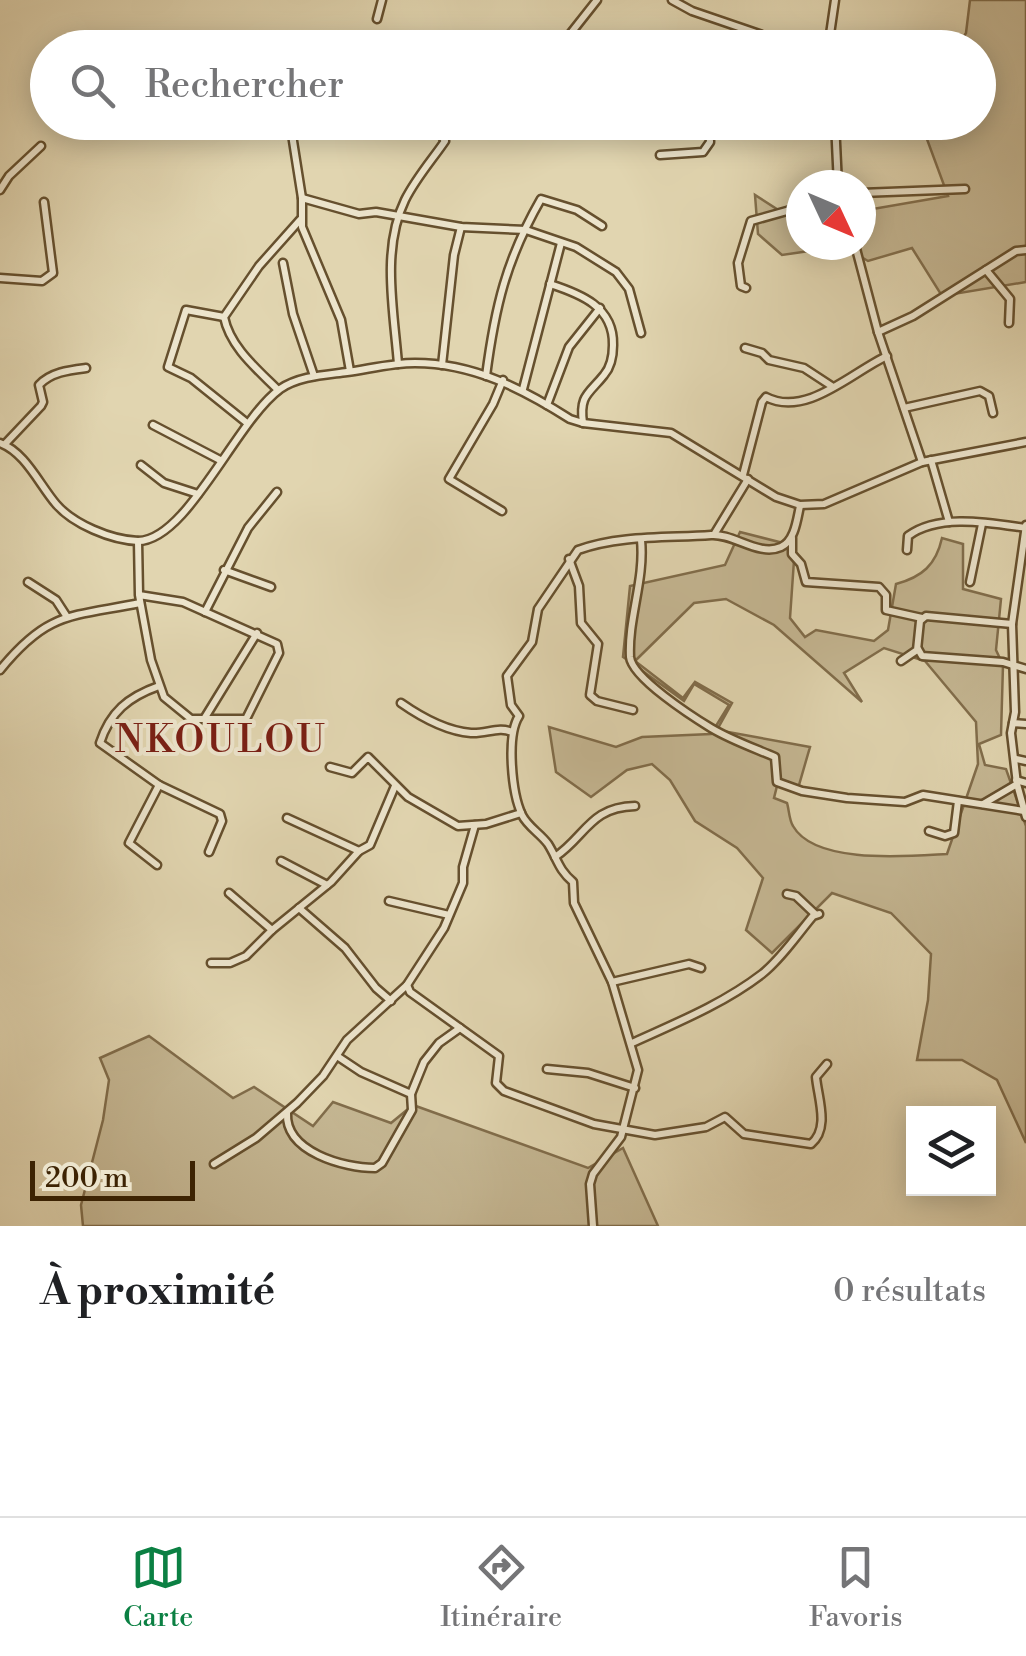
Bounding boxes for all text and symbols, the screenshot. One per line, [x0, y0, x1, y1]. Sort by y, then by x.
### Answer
search box [30, 30, 996, 140]
icon: search [65, 58, 120, 113]
text: Rechercher [145, 62, 344, 109]
north arrow [786, 170, 876, 260]
district label: NKOULOU [115, 717, 327, 764]
map controls [906, 1106, 996, 1196]
button: layers [906, 1106, 996, 1196]
scale bar [30, 1156, 195, 1200]
text: 200 m [45, 1161, 128, 1196]
text: À proximité [40, 1265, 275, 1318]
text: 0 résultats [833, 1271, 986, 1311]
tab: Carte [123, 1540, 193, 1635]
tab: Itinéraire [440, 1540, 562, 1635]
tab: Favoris [809, 1540, 903, 1635]

